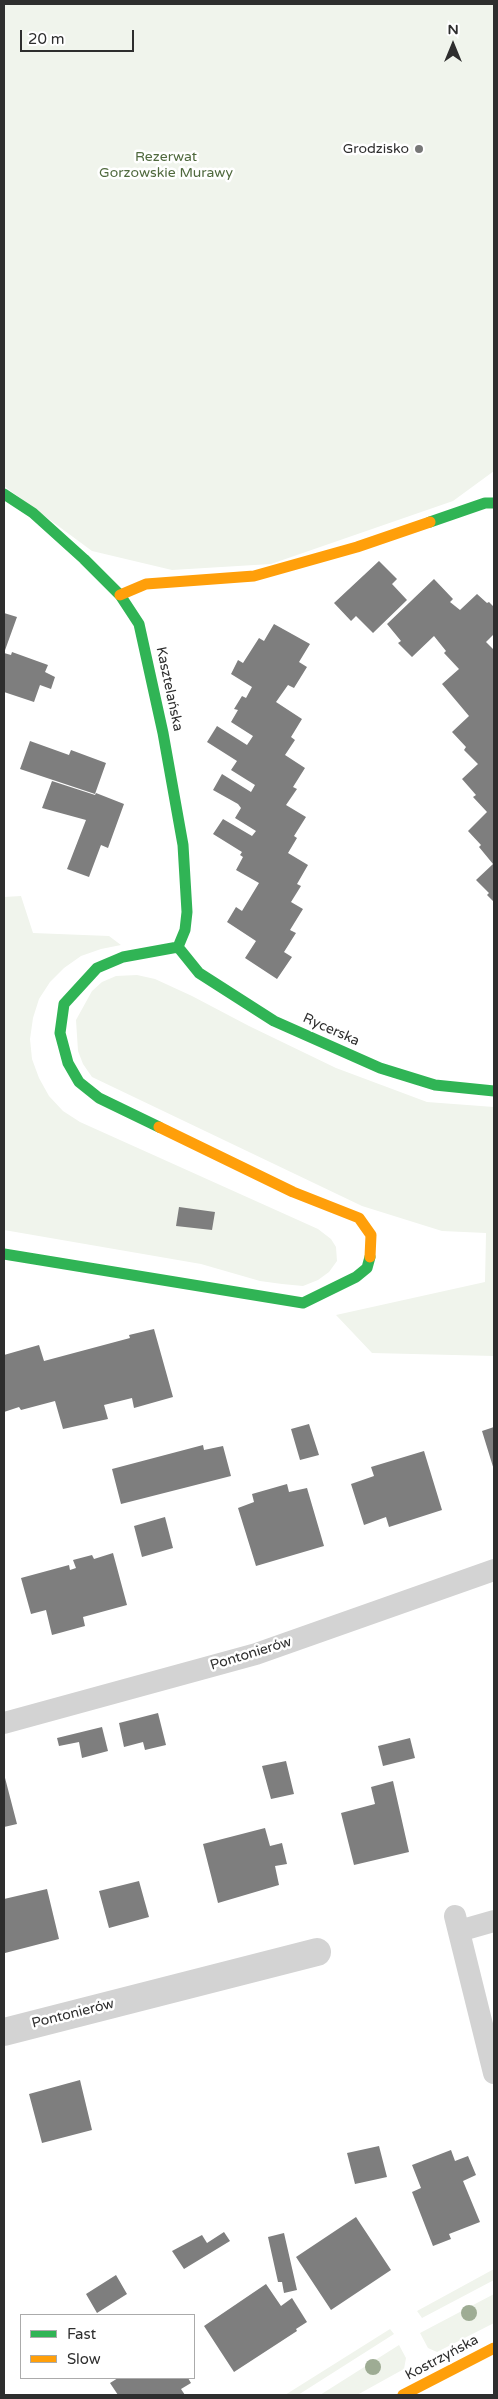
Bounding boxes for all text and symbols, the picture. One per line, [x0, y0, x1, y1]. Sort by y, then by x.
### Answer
scale bar [22, 20, 136, 52]
north arrow [428, 20, 478, 70]
text: N [447, 21, 459, 38]
text: 20 m [28, 30, 65, 48]
place label: Grodzisko [343, 141, 409, 157]
marker: Grodzisko [413, 143, 425, 155]
park label: Rezerwat Gorzowskie Murawy [99, 149, 233, 182]
street label: Kasztelańska [152, 645, 186, 733]
street label: Rycerska [300, 1010, 362, 1050]
street label: Pontonierów [208, 1634, 294, 1674]
street label: Pontonierów [30, 1996, 116, 2032]
legend [20, 2314, 195, 2379]
text: Fast [67, 2325, 96, 2343]
street label: Kostrzyńska [403, 2332, 481, 2384]
text: Slow [67, 2350, 101, 2368]

